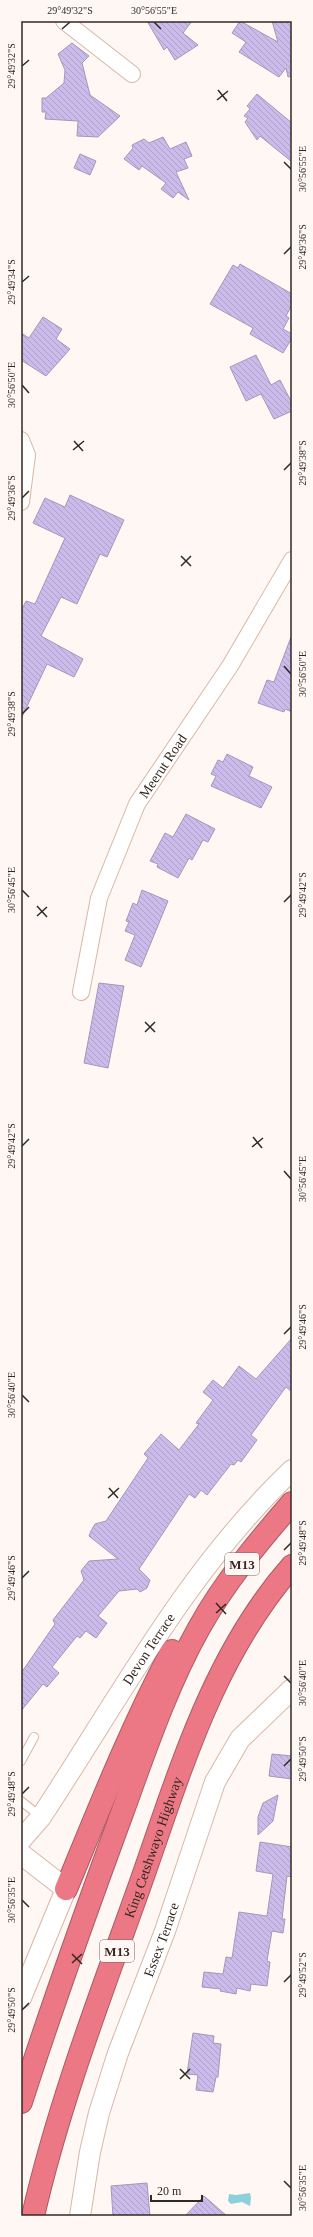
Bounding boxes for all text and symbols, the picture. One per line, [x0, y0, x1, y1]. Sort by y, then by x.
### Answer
text: 29°49'32"S [47, 5, 93, 16]
text: 30°56'55"E [131, 5, 177, 16]
text: 29°49'32"S [6, 43, 17, 89]
text: 30°56'55"E [297, 146, 308, 192]
text: 29°49'36"S [297, 224, 308, 270]
text: 29°49'34"S [6, 259, 17, 305]
text: 30°56'50"E [6, 362, 17, 408]
text: 29°49'38"S [297, 440, 308, 486]
text: 29°49'36"S [6, 475, 17, 521]
text: 30°56'50"E [297, 651, 308, 697]
text: 29°49'38"S [6, 691, 17, 737]
street label: Meerut Road [136, 731, 189, 801]
text: 30°56'45"E [6, 867, 17, 913]
text: 29°49'42"S [297, 872, 308, 918]
text: 29°49'42"S [6, 1123, 17, 1169]
text: 30°56'45"E [297, 1156, 308, 1202]
text: 29°49'46"S [297, 1304, 308, 1350]
text: 30°56'40"E [6, 1372, 17, 1418]
text: 29°49'48"S [297, 1520, 308, 1566]
road number: M13 [225, 1553, 259, 1575]
text: 29°49'46"S [6, 1555, 17, 1601]
street label: Devon Terrace [120, 1610, 177, 1687]
text: 30°56'40"E [297, 1660, 308, 1706]
text: 29°49'50"S [297, 1736, 308, 1782]
text: 29°49'48"S [6, 1771, 17, 1817]
street label: King Cetshwayo Highway [121, 1775, 185, 1920]
text: 30°56'35"E [6, 1877, 17, 1923]
street label: Essex Terrace [141, 1901, 181, 1979]
road number: M13 [100, 1940, 134, 1962]
text: 29°49'52"S [297, 1952, 308, 1998]
text: 29°49'50"S [6, 1987, 17, 2033]
text: 30°56'35"E [297, 2165, 308, 2211]
scale bar [151, 2177, 202, 2203]
text: 20 m [157, 2184, 182, 2198]

